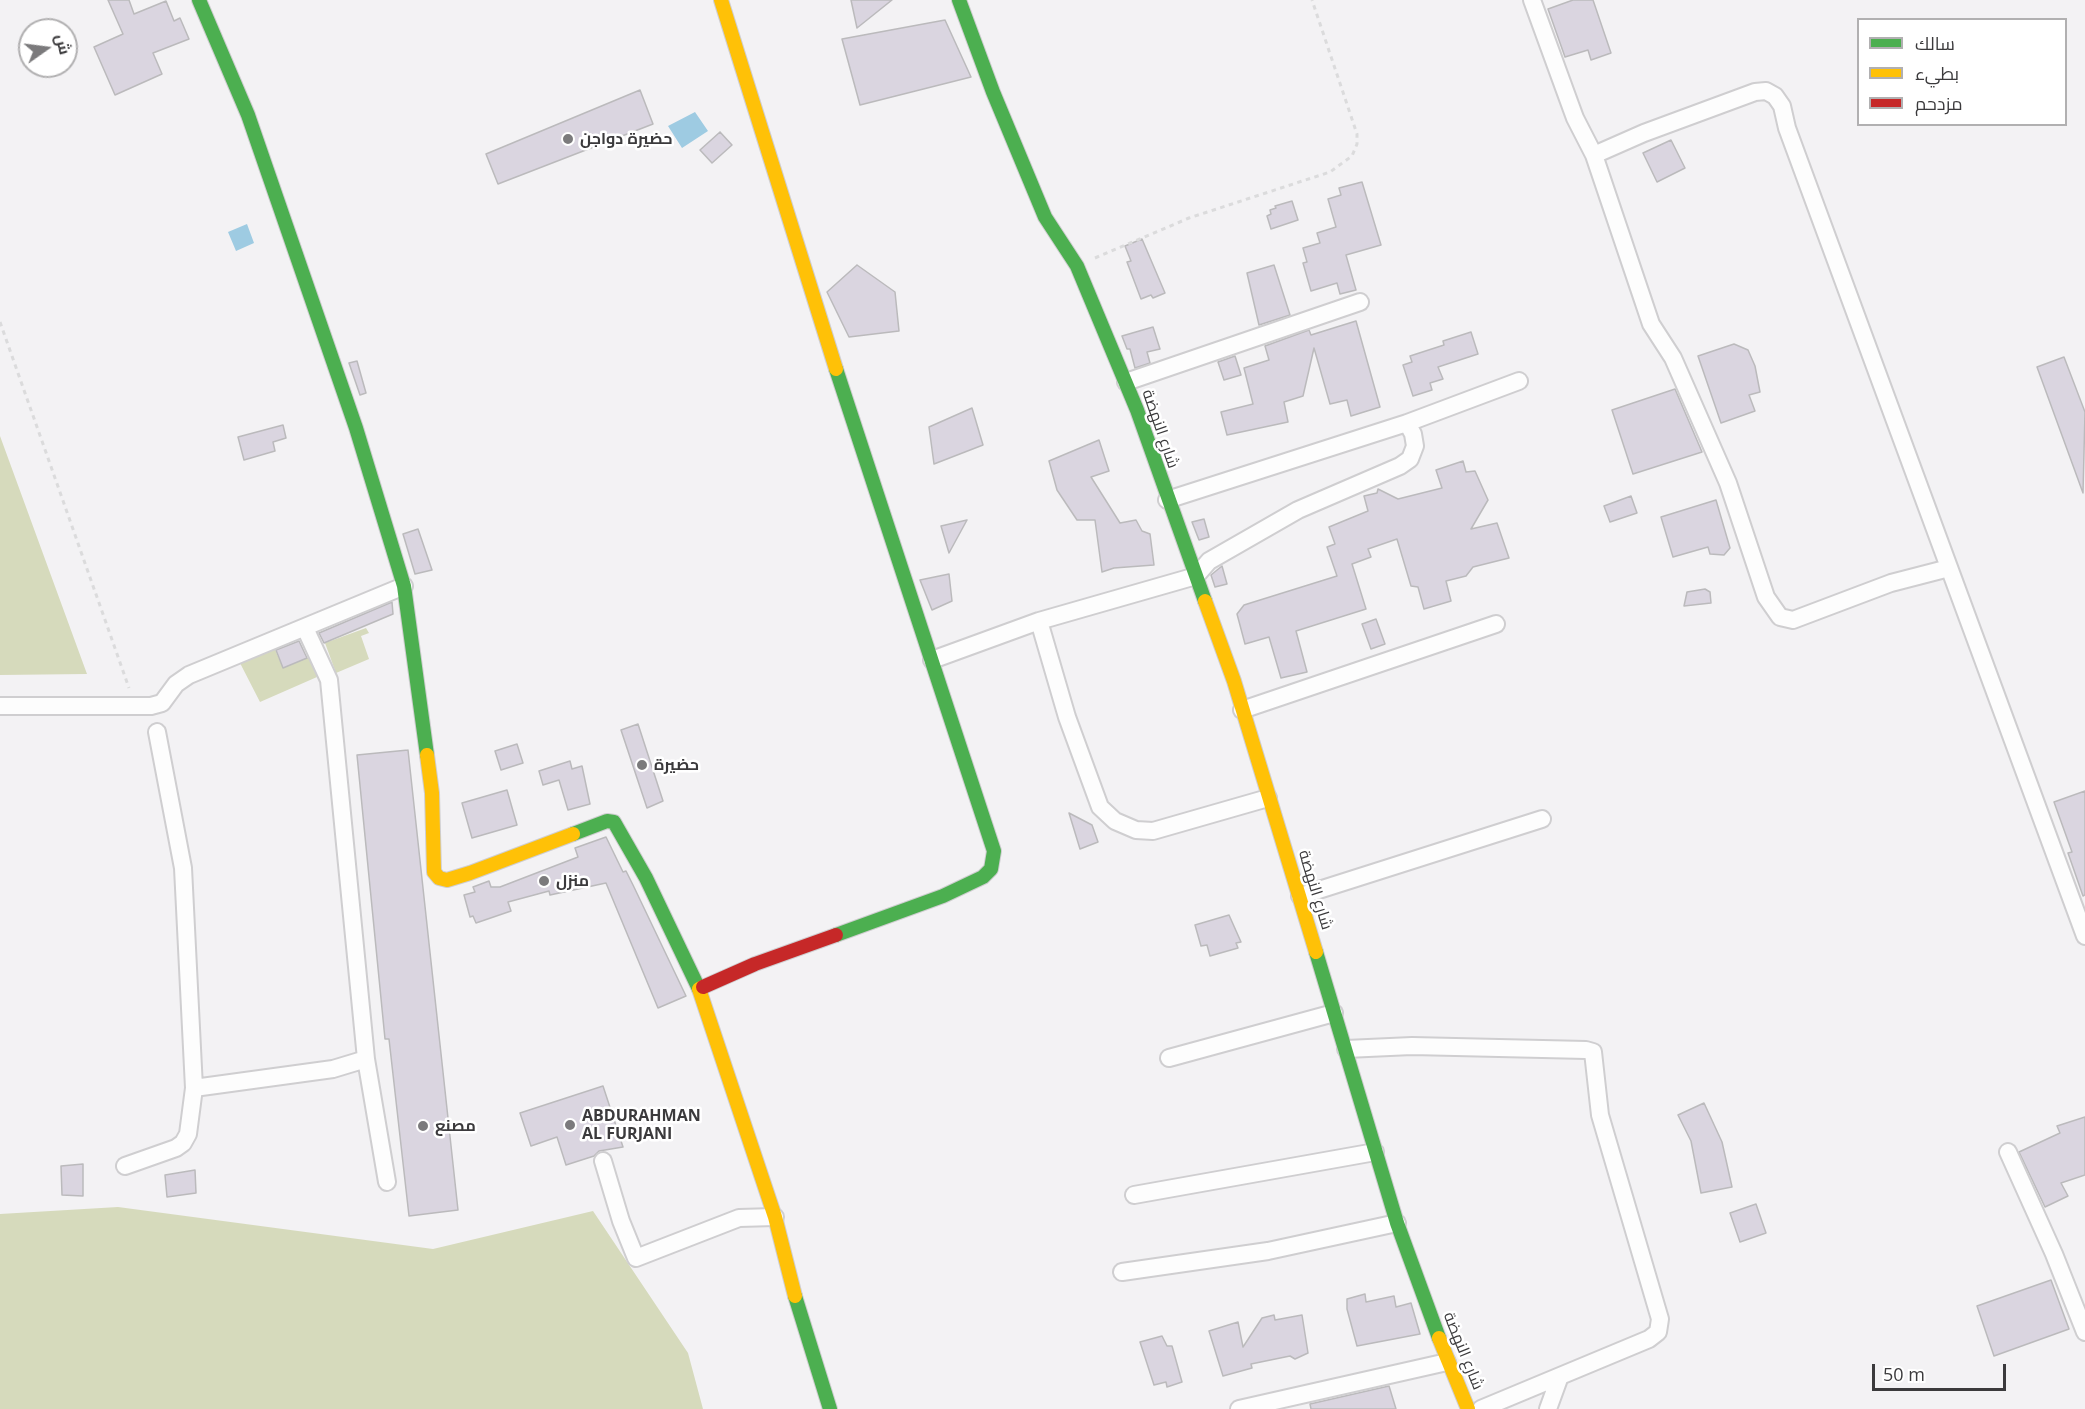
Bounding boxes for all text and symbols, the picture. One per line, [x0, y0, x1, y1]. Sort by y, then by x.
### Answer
north arrow [18, 18, 78, 78]
legend [1857, 18, 2067, 126]
text: سالك [1915, 31, 1955, 55]
text: ش [50, 32, 77, 57]
text: بطيء [1915, 61, 1959, 85]
text: مزدحم [1915, 91, 1963, 115]
place label: حضيرة دواجن [580, 129, 672, 149]
marker: حضيرة دواجن [561, 132, 575, 146]
street label: شارع النهضة [1138, 387, 1182, 471]
place label: حضيرة [654, 755, 699, 775]
marker: حضيرة [635, 758, 649, 772]
street label: شارع النهضة [1294, 848, 1336, 932]
place label: منزل [556, 871, 589, 891]
marker: منزل [537, 874, 551, 888]
place label: ABDURAHMAN AL FURJANI [582, 1106, 701, 1144]
place label: مصنع [435, 1116, 476, 1136]
marker: ABDURAHMAN AL FURJANI [563, 1118, 577, 1132]
marker: مصنع [416, 1119, 430, 1133]
street label: شارع النهضة [1439, 1309, 1487, 1393]
scale bar [1875, 1352, 2008, 1390]
text: 50 m [1883, 1362, 1925, 1386]

